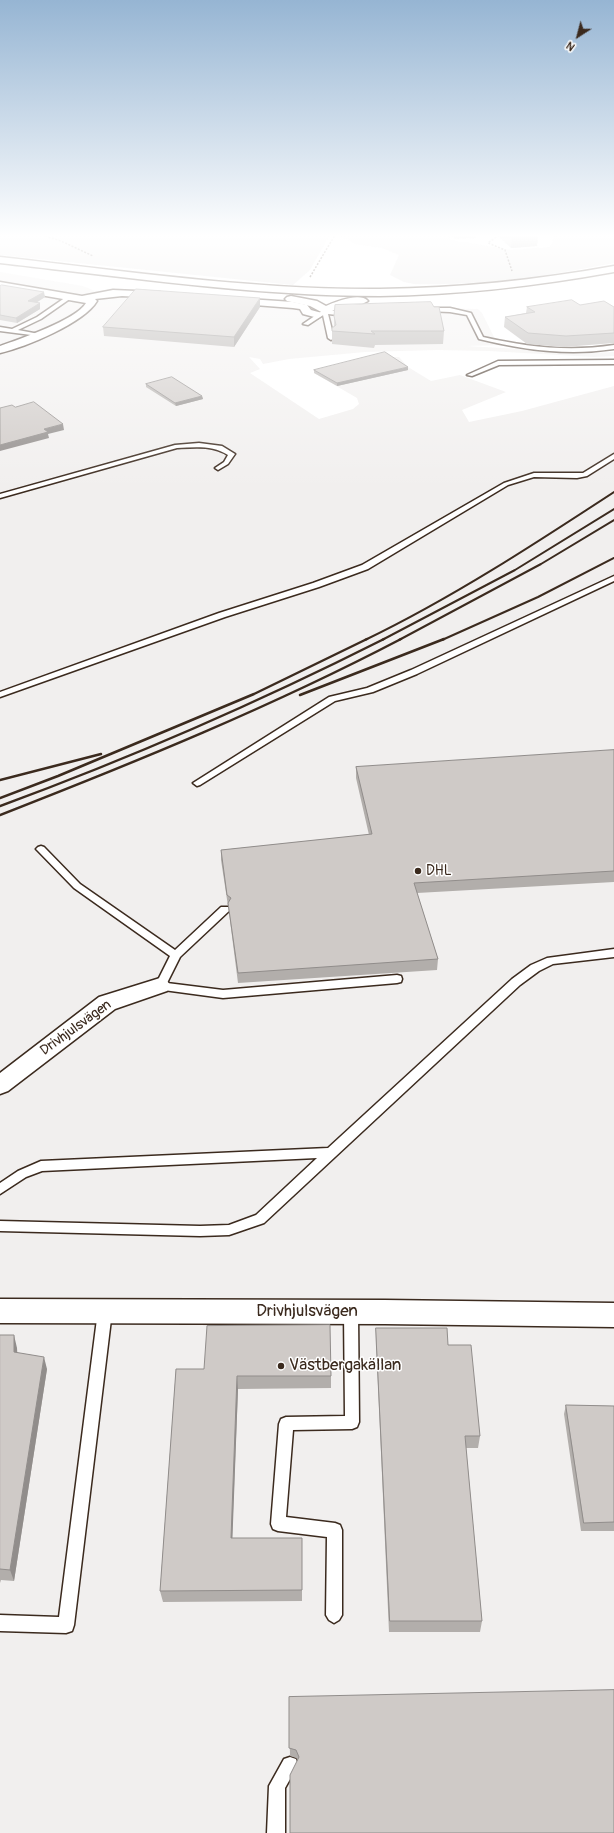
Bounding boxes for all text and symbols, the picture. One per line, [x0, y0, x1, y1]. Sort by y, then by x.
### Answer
north arrow [558, 16, 598, 56]
text: N [564, 39, 577, 54]
place label: DHL [426, 863, 452, 879]
marker: DHL [413, 866, 423, 876]
street label: Drivhjulsvägen [37, 997, 115, 1059]
street label: Drivhjulsvägen [256, 1302, 358, 1322]
place label: Västbergakällan [289, 1356, 401, 1376]
marker: Västbergakällan [276, 1361, 286, 1371]

